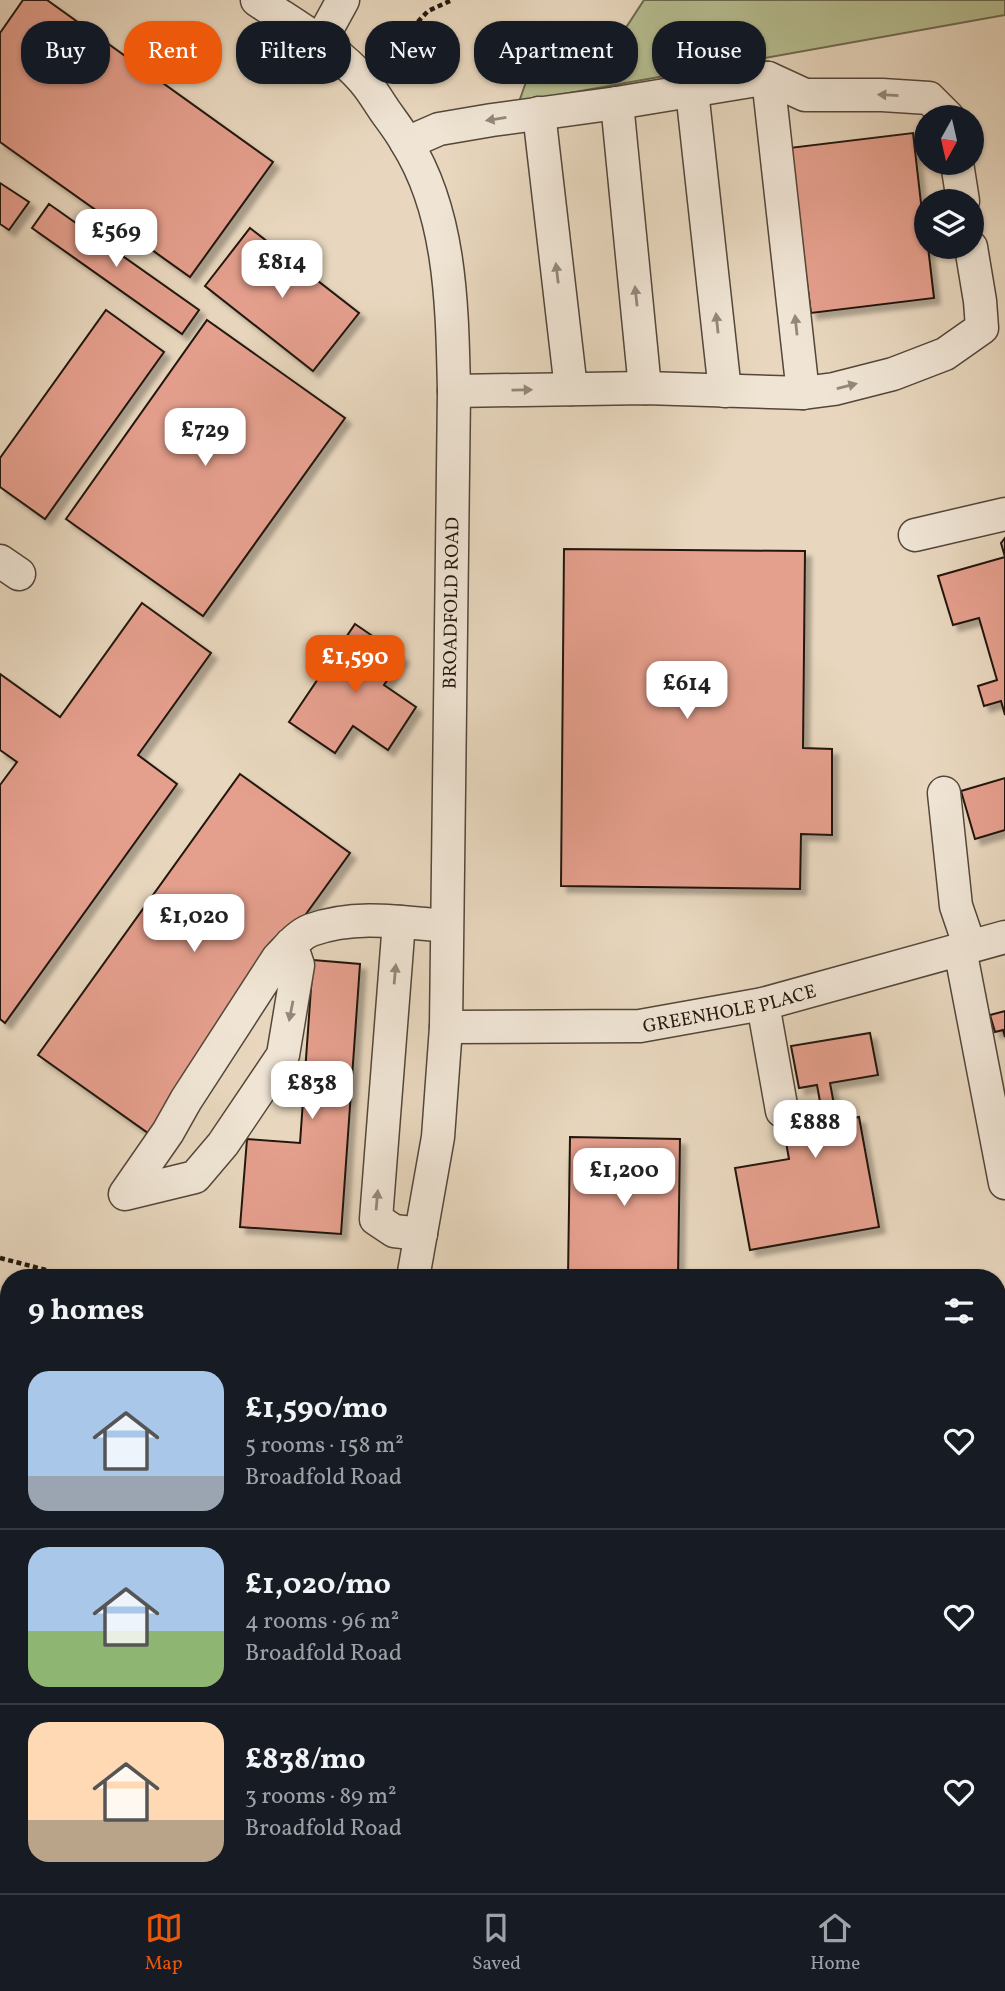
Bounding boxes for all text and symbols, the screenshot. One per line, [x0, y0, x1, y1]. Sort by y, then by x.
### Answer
chip: Buy [21, 21, 110, 84]
chip: Rent [124, 21, 222, 84]
chip: Filters [236, 21, 351, 84]
chip: New [365, 21, 460, 84]
chip: Apartment [474, 21, 638, 84]
chip: House [652, 21, 766, 84]
one-way arrow [876, 90, 898, 101]
north arrow [914, 105, 984, 175]
map controls [914, 105, 984, 259]
one-way arrow [485, 114, 507, 125]
button: layers [914, 189, 984, 259]
pin: £569 [75, 210, 157, 269]
text: £569 [91, 216, 141, 248]
pin: £814 [241, 240, 323, 300]
text: £814 [257, 247, 307, 279]
one-way arrow [552, 261, 563, 283]
one-way arrow [630, 285, 641, 307]
one-way arrow [711, 312, 722, 334]
one-way arrow [790, 314, 801, 336]
one-way arrow [836, 380, 858, 391]
one-way arrow [511, 384, 533, 396]
pin: £729 [164, 408, 246, 468]
text: £729 [181, 415, 229, 447]
street label: BROADFOLD ROAD [437, 517, 467, 689]
pin: £1,590 [298, 636, 412, 695]
text: £1,590 [322, 642, 388, 674]
pin: £614 [646, 662, 728, 721]
text: £614 [662, 668, 712, 700]
pin: £1,020 [137, 894, 251, 954]
text: £1,020 [159, 901, 229, 933]
one-way arrow [390, 962, 401, 984]
street label: GREENHOLE PLACE [641, 979, 819, 1040]
one-way arrow [285, 1000, 296, 1022]
pin: £838 [271, 1062, 353, 1121]
text: £838 [287, 1068, 337, 1100]
pin: £888 [774, 1100, 856, 1160]
text: £888 [790, 1107, 840, 1139]
pin: £1,200 [567, 1148, 681, 1208]
text: £1,200 [589, 1155, 659, 1187]
one-way arrow [372, 1189, 383, 1211]
text: 9 homes [28, 1290, 144, 1332]
icon: filters [940, 1292, 978, 1330]
text: £1,590/mo [245, 1388, 388, 1430]
icon: home [84, 1399, 168, 1483]
icon: heart [940, 1422, 978, 1460]
text: 5 rooms · 158 m² [245, 1430, 404, 1462]
text: Broadfold Road [245, 1462, 402, 1494]
text: £1,020/mo [245, 1564, 391, 1606]
icon: home [84, 1575, 168, 1659]
icon: heart [940, 1598, 978, 1636]
text: 4 rooms · 96 m² [245, 1606, 399, 1638]
text: Broadfold Road [245, 1638, 402, 1670]
text: £838/mo [245, 1739, 366, 1781]
icon: home [84, 1750, 168, 1834]
icon: heart [940, 1773, 978, 1811]
text: 3 rooms · 89 m² [245, 1781, 397, 1813]
text: Broadfold Road [245, 1813, 402, 1845]
tab: Map [145, 1909, 183, 1977]
tab: Saved [472, 1909, 521, 1977]
tab: Home [810, 1909, 860, 1977]

